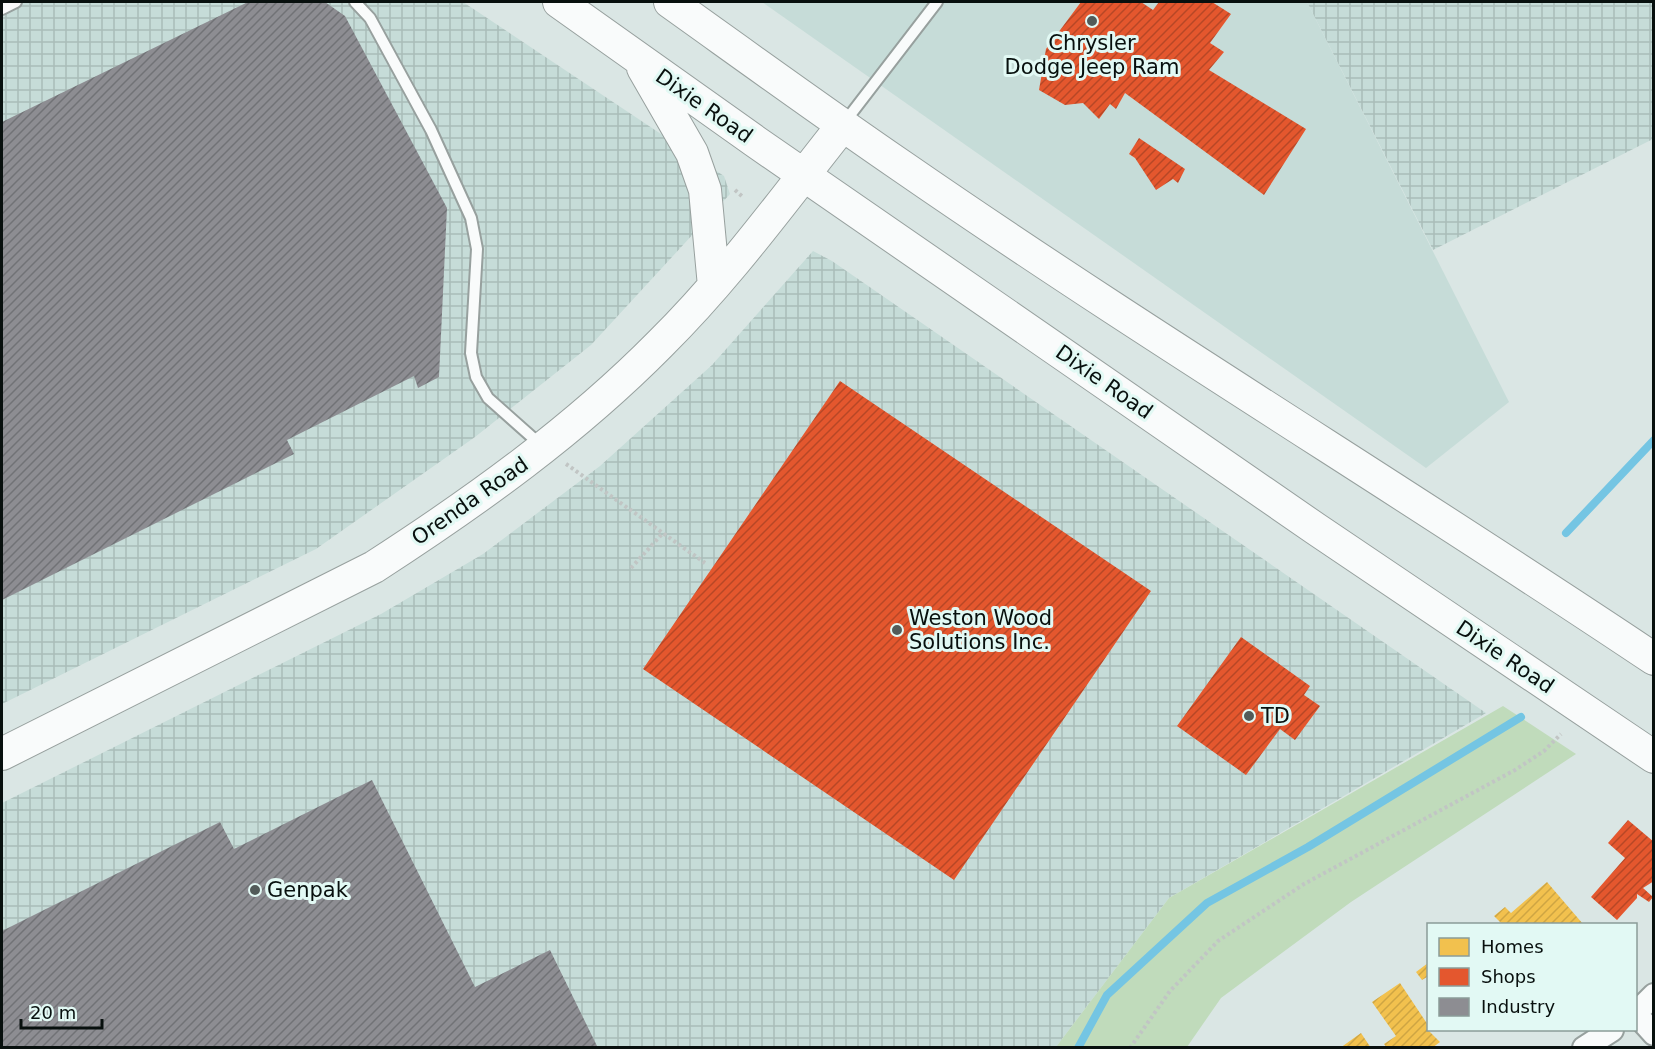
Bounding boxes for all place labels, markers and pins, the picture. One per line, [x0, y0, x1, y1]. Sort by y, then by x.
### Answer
marker: Chrysler Dodge Jeep Ram [1085, 14, 1099, 28]
place label: Chrysler Dodge Jeep Ram [1005, 31, 1179, 79]
place label: Weston Wood Solutions Inc. [909, 606, 1052, 654]
marker: Weston Wood Solutions Inc. [890, 623, 904, 637]
place label: TD [1260, 704, 1290, 728]
marker: TD [1242, 709, 1256, 723]
place label: Genpak [267, 878, 349, 902]
marker: Genpak [248, 883, 262, 897]

